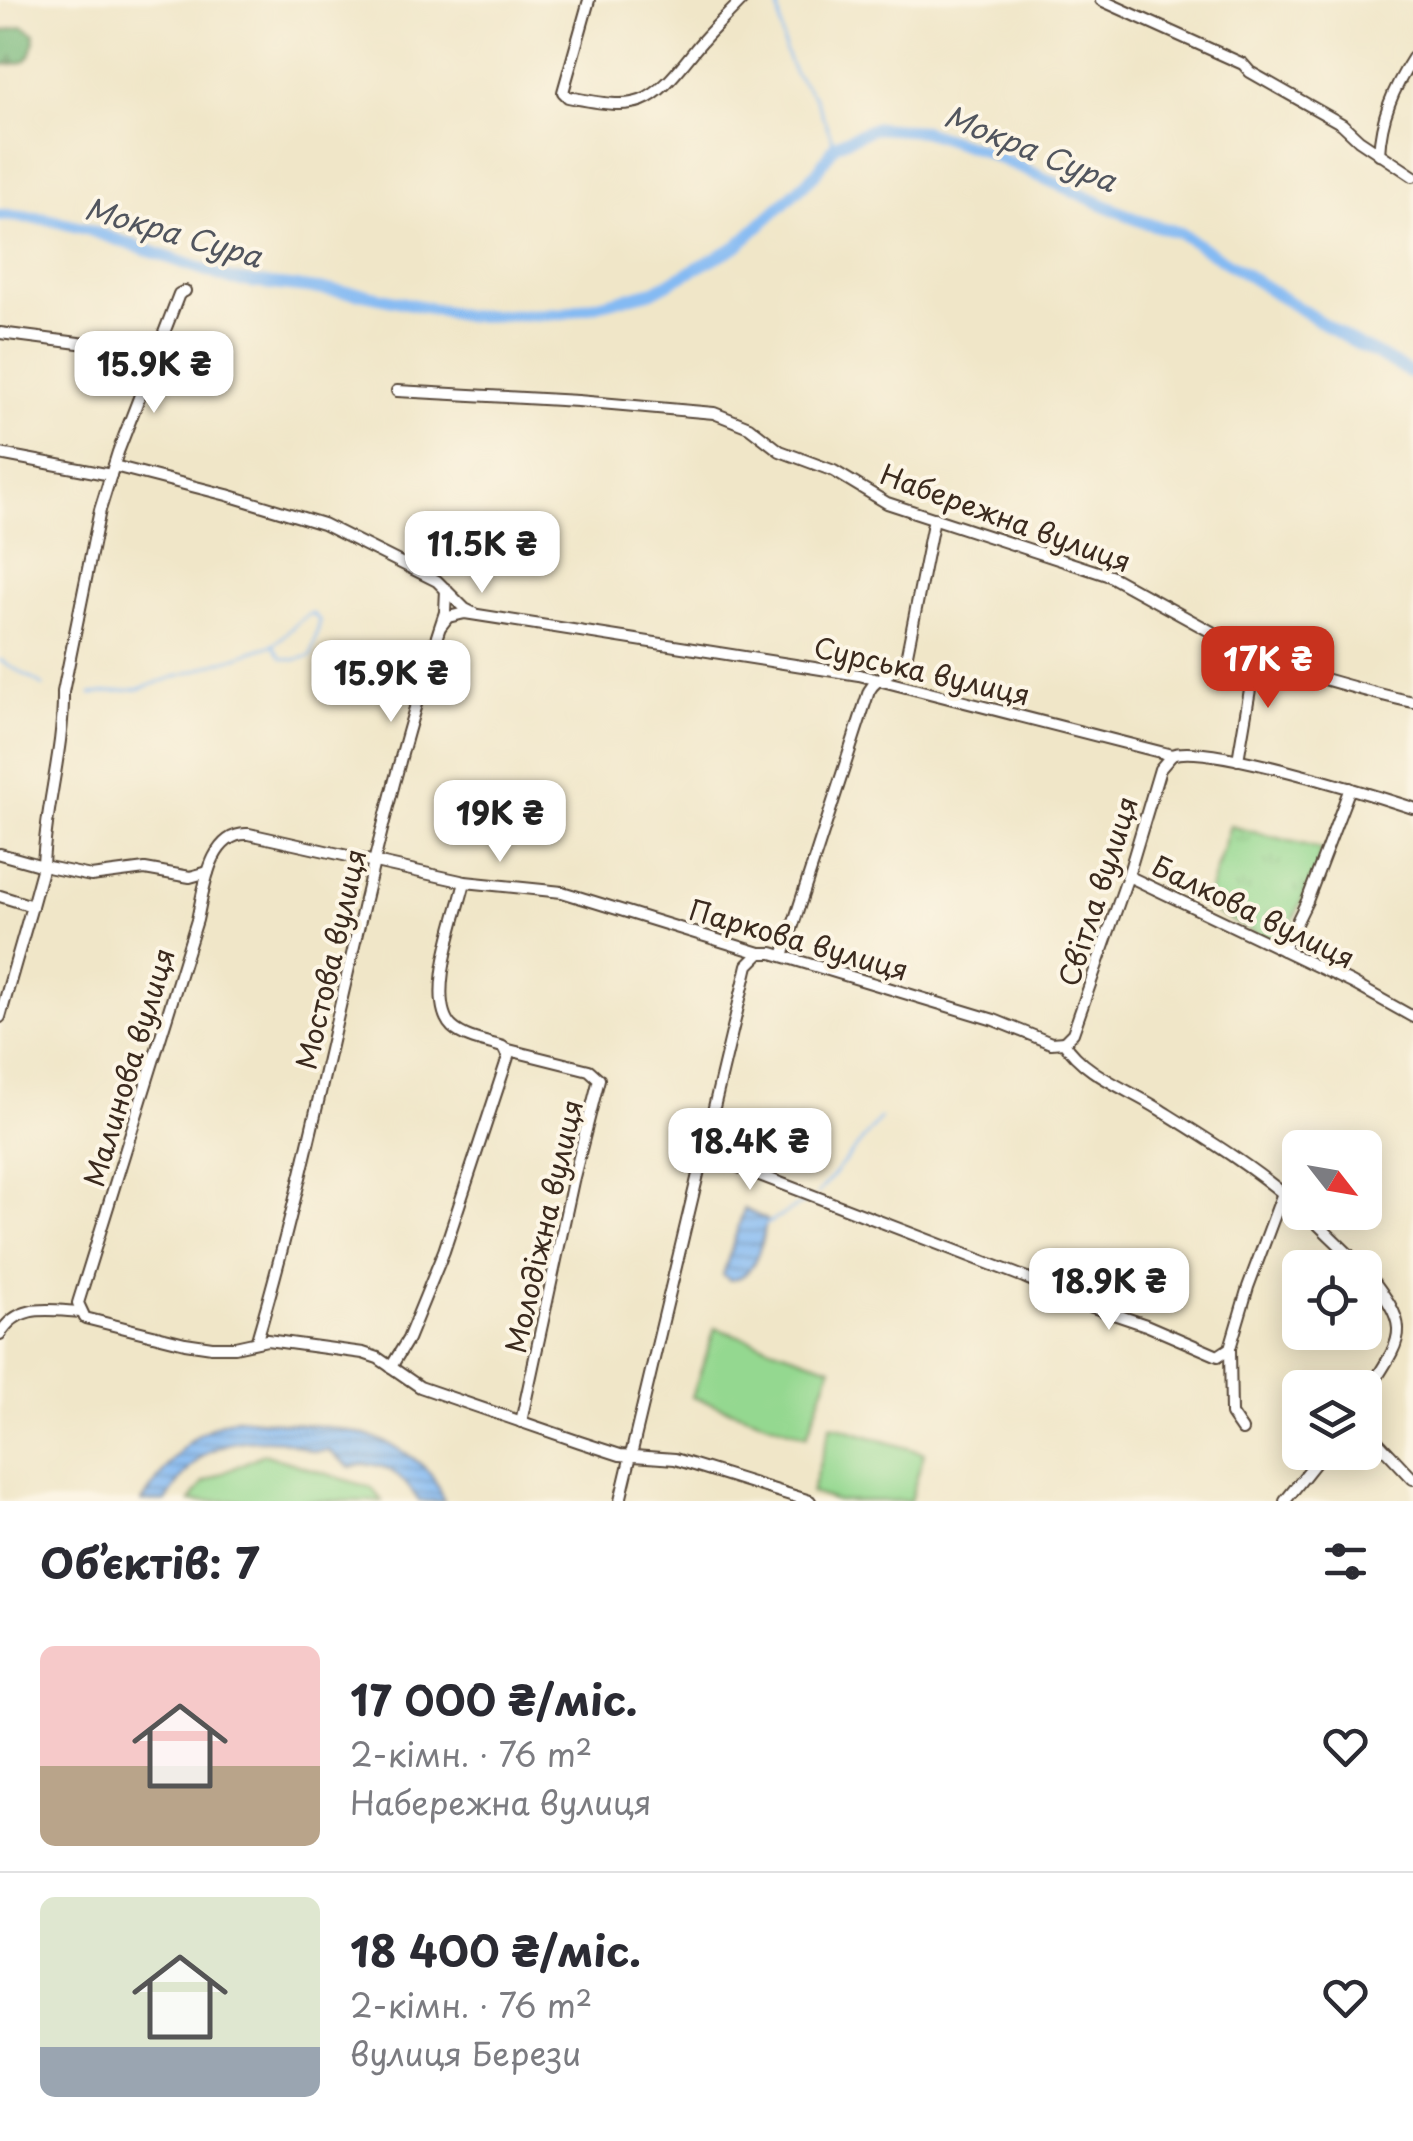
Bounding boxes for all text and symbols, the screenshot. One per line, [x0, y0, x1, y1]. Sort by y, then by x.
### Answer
water label: Мокра Сура [938, 92, 1125, 202]
water label: Мокра Сура [80, 184, 269, 278]
pin: 15.9K ₴ [62, 331, 246, 416]
text: 15.9K ₴ [96, 339, 212, 387]
street label: Набережна вулиця [875, 452, 1137, 582]
pin: 11.5K ₴ [390, 511, 574, 596]
text: 11.5K ₴ [427, 519, 537, 567]
street label: Сурська вулиця [810, 624, 1034, 716]
pin: 17K ₴ [1198, 626, 1338, 711]
text: 17K ₴ [1223, 634, 1313, 682]
pin: 15.9K ₴ [299, 640, 483, 725]
text: 15.9K ₴ [333, 648, 449, 696]
pin: 19K ₴ [430, 780, 570, 865]
text: 19K ₴ [456, 788, 544, 836]
street label: Світла вулиця [1046, 790, 1148, 992]
street label: Балкова вулиця [1145, 843, 1363, 979]
street label: Мостова вулиця [284, 844, 376, 1074]
street label: Паркова вулиця [684, 887, 914, 991]
street label: Малинова вулиця [71, 942, 185, 1192]
street label: Молодіжна вулиця [493, 1095, 593, 1357]
pin: 18.4K ₴ [658, 1108, 842, 1193]
text: 18.4K ₴ [690, 1116, 810, 1164]
north arrow [1282, 1130, 1382, 1230]
map controls [1282, 1130, 1382, 1470]
pin: 18.9K ₴ [1017, 1248, 1201, 1333]
button: locate [1282, 1250, 1382, 1350]
text: 18.9K ₴ [1051, 1256, 1167, 1304]
button: layers [1282, 1370, 1382, 1470]
text: Об’єктів: 7 [40, 1530, 259, 1593]
icon: filters [1318, 1534, 1373, 1589]
text: 17 000 ₴/міс. [350, 1667, 638, 1730]
icon: home [120, 1686, 240, 1806]
icon: heart [1318, 1719, 1373, 1774]
text: 2-кімн. · 76 m² [350, 1730, 592, 1778]
text: Набережна вулиця [350, 1778, 652, 1826]
text: 18 400 ₴/міс. [350, 1918, 641, 1981]
icon: home [120, 1937, 240, 2057]
icon: heart [1318, 1970, 1373, 2025]
text: 2-кімн. · 76 m² [350, 1981, 592, 2029]
text: вулиця Берези [350, 2029, 581, 2077]

